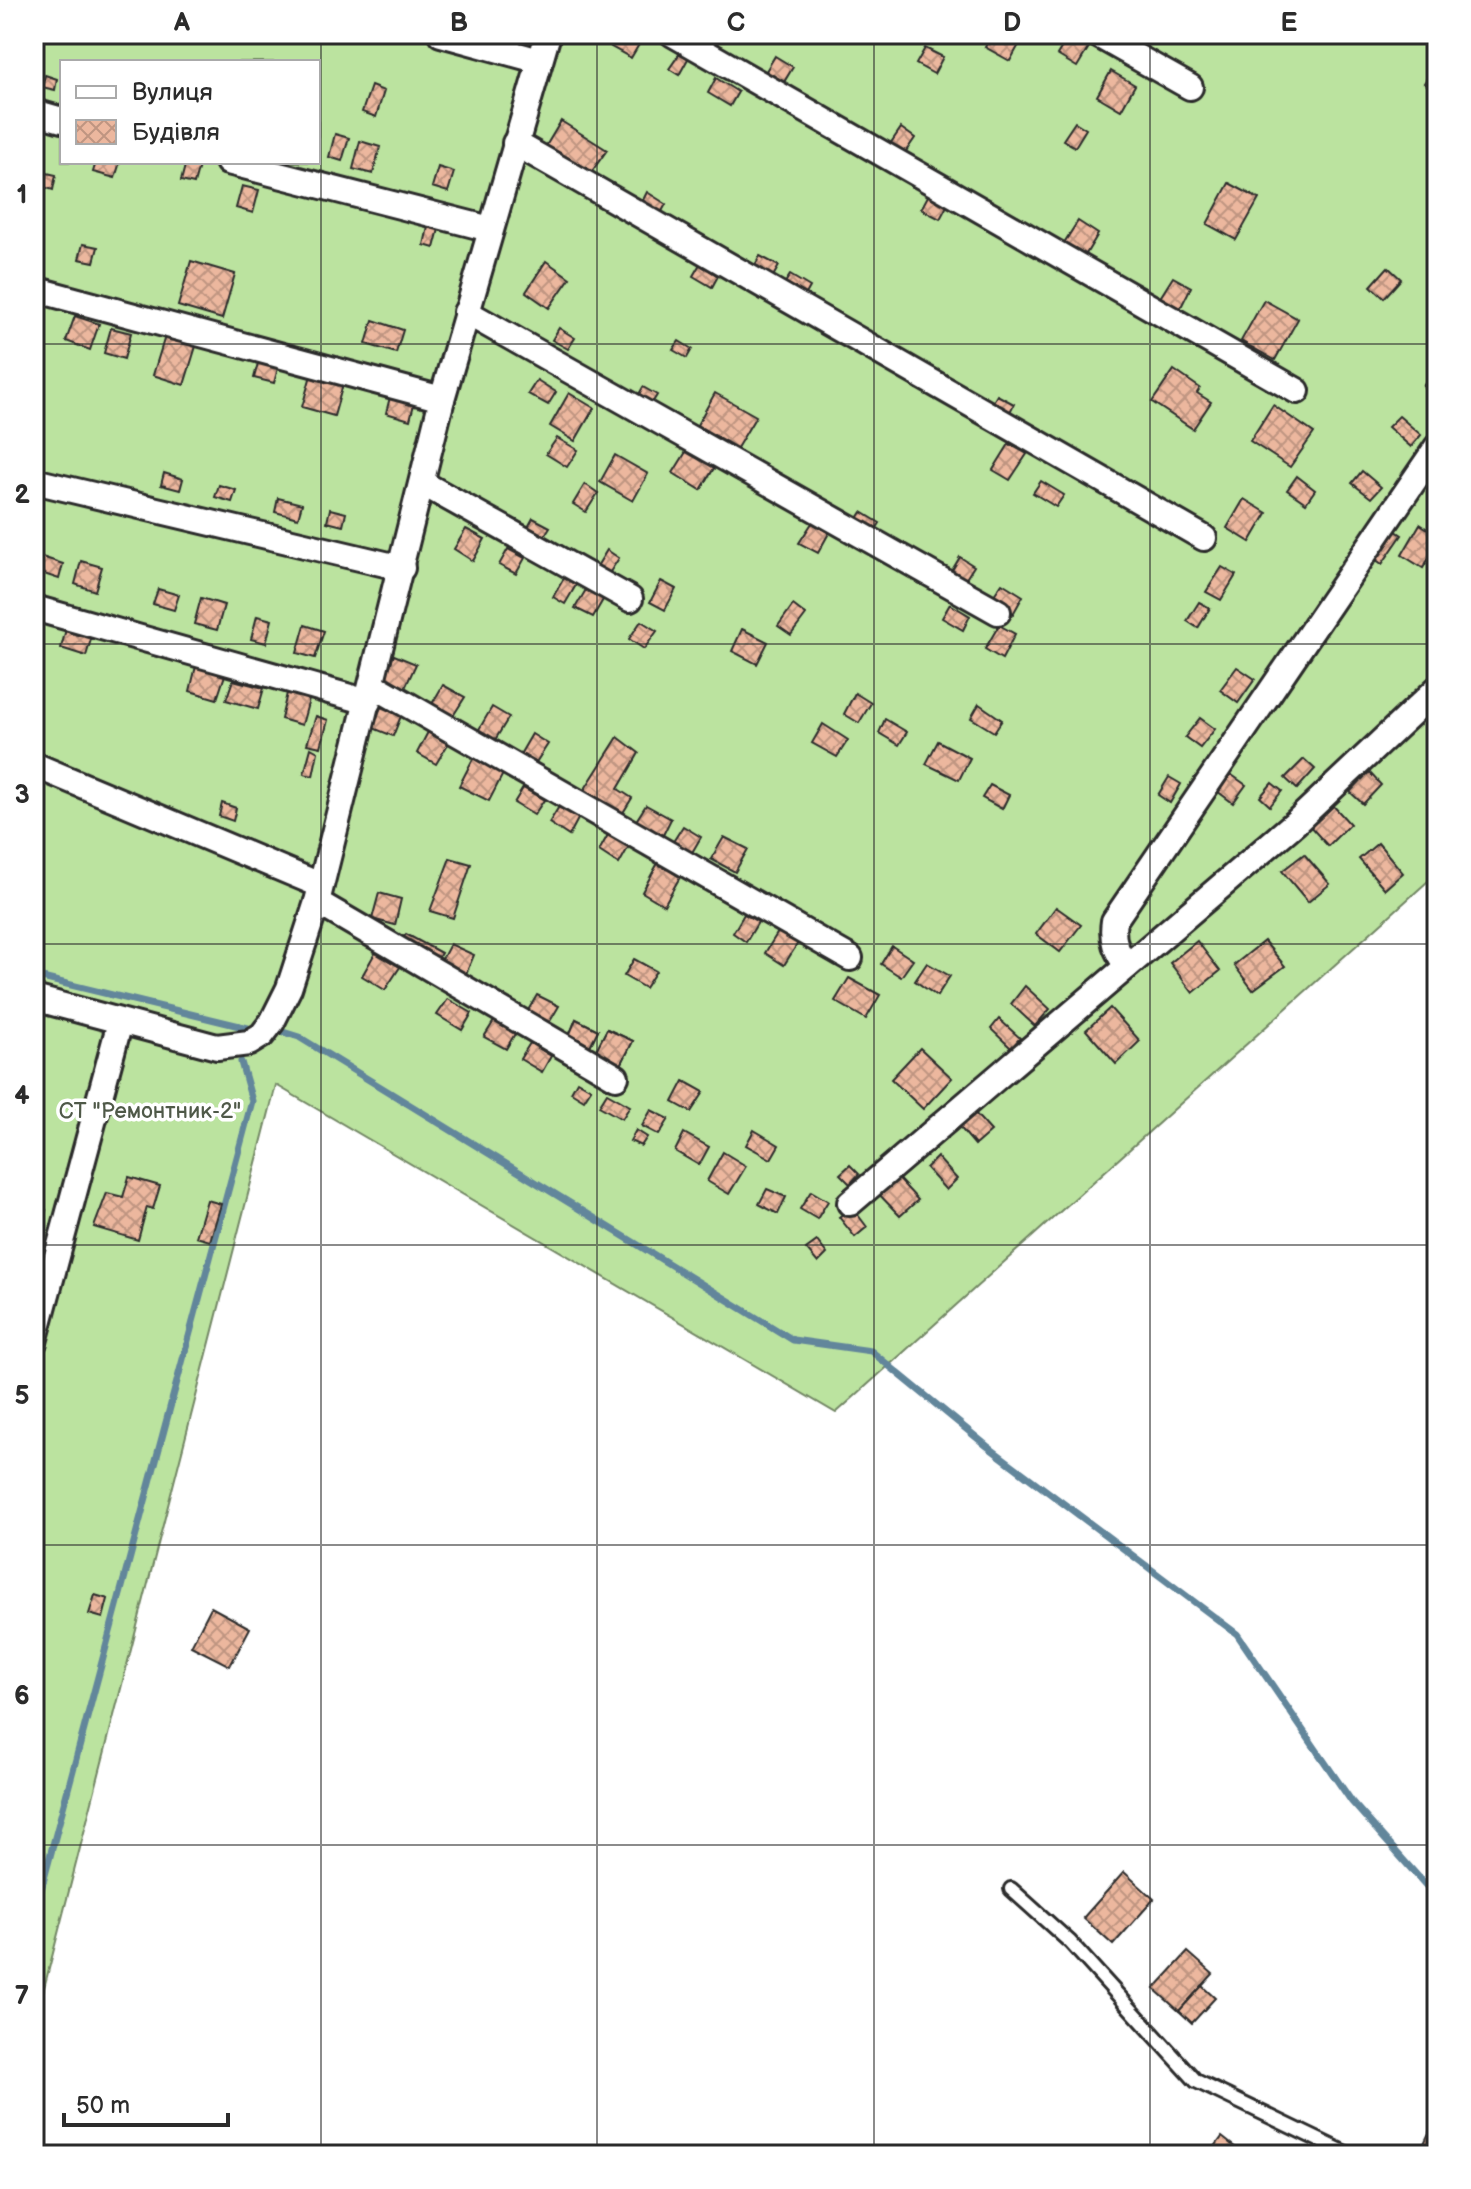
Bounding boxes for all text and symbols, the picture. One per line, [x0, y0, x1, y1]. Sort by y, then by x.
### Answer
text: A [173, 8, 190, 39]
text: B [450, 8, 468, 39]
text: C [727, 8, 745, 39]
text: D [1003, 8, 1021, 39]
text: E [1281, 8, 1298, 39]
legend [60, 60, 320, 164]
text: Вулиця [132, 78, 213, 107]
text: Будівля [132, 118, 220, 147]
text: 1 [17, 180, 27, 211]
text: 2 [14, 480, 30, 511]
text: 3 [14, 780, 30, 811]
text: 4 [14, 1081, 30, 1112]
park label: СТ "Ремонтник-2" [59, 1098, 241, 1125]
text: 5 [14, 1381, 30, 1412]
text: 6 [14, 1681, 30, 1712]
text: 7 [15, 1981, 29, 2012]
scale bar [64, 2077, 228, 2127]
text: 50 m [76, 2091, 130, 2120]

